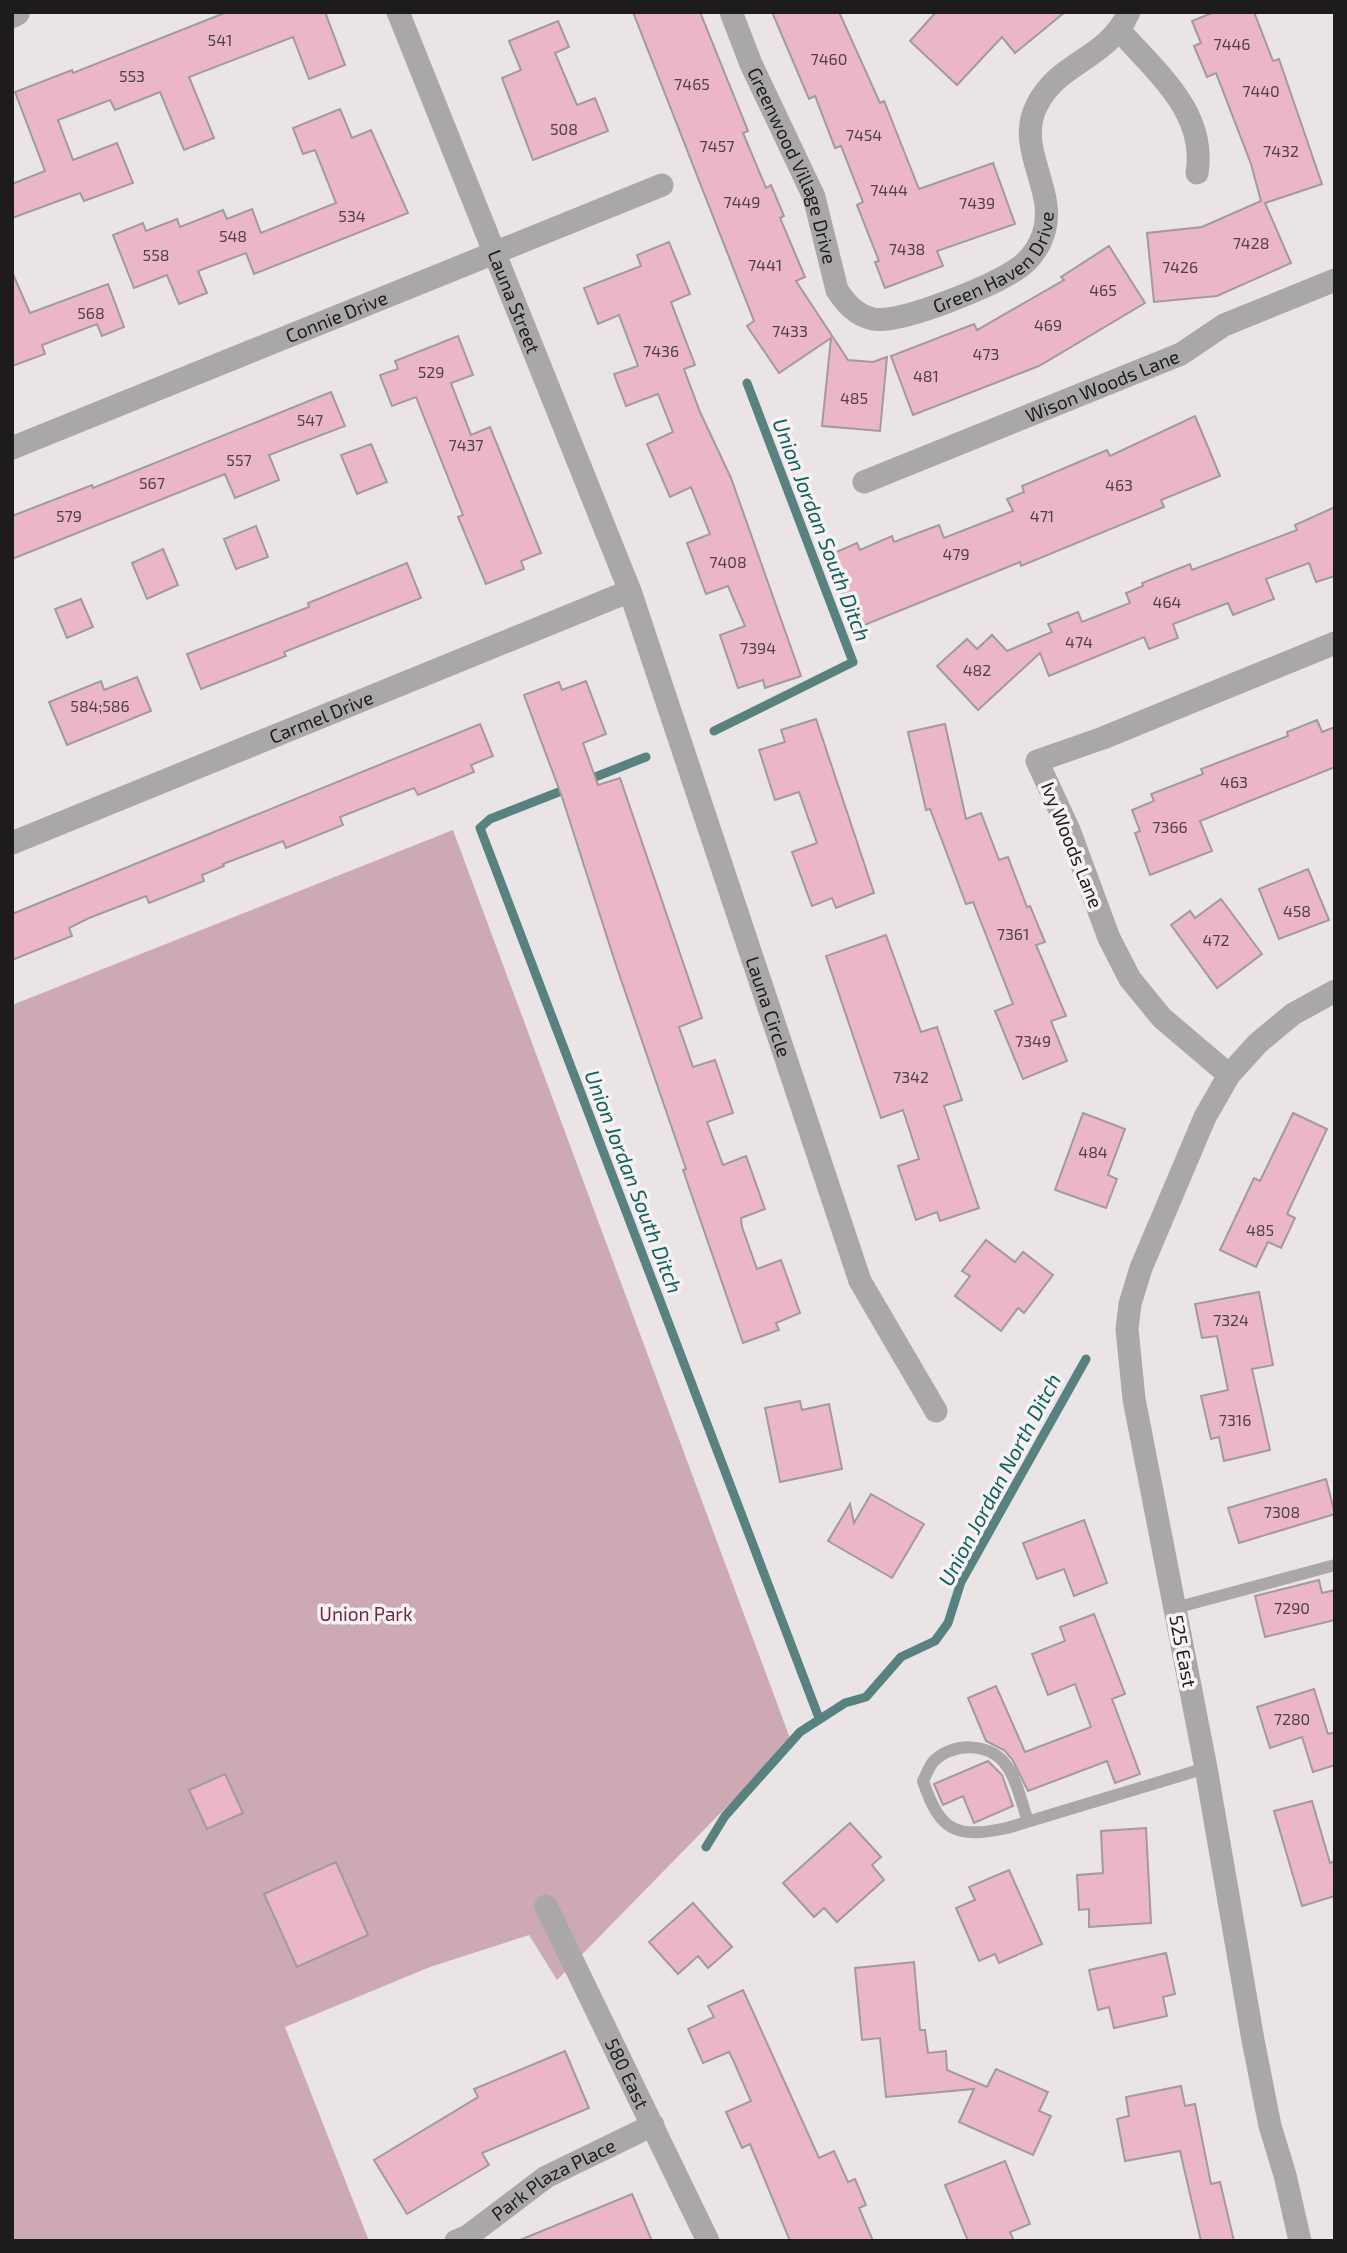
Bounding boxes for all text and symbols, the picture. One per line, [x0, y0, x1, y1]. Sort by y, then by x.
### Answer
house number: 541 [208, 30, 232, 49]
house number: 7446 [1213, 34, 1251, 53]
house number: 7460 [811, 49, 847, 68]
street label: Greenwood Village Drive [743, 63, 842, 266]
house number: 553 [119, 66, 145, 85]
house number: 7465 [674, 74, 710, 93]
house number: 7440 [1242, 81, 1280, 100]
house number: 508 [550, 119, 578, 138]
house number: 7454 [846, 125, 882, 144]
house number: 7457 [700, 136, 734, 155]
house number: 7432 [1263, 141, 1299, 160]
house number: 7444 [870, 180, 908, 199]
house number: 7449 [723, 192, 761, 211]
house number: 7439 [959, 193, 995, 212]
house number: 534 [338, 206, 366, 225]
street label: Green Haven Drive [930, 211, 1058, 317]
house number: 548 [219, 226, 247, 245]
house number: 7428 [1233, 233, 1269, 252]
house number: 7438 [889, 239, 925, 258]
house number: 558 [143, 245, 169, 264]
street label: Launa Street [483, 246, 546, 357]
house number: 7441 [748, 255, 782, 274]
house number: 7426 [1162, 257, 1198, 276]
house number: 465 [1089, 280, 1117, 299]
street label: Connie Drive [282, 285, 391, 347]
house number: 568 [77, 303, 105, 322]
house number: 469 [1034, 315, 1062, 334]
house number: 7433 [772, 321, 808, 340]
house number: 7436 [643, 341, 679, 360]
house number: 473 [973, 344, 999, 363]
street label: Wison Woods Lane [1022, 344, 1182, 427]
house number: 529 [418, 362, 444, 381]
house number: 481 [913, 366, 939, 385]
house number: 485 [840, 388, 868, 407]
house number: 547 [297, 410, 323, 429]
water label: Union Jordan South Ditch [768, 414, 877, 645]
house number: 7437 [448, 435, 484, 454]
house number: 557 [226, 450, 252, 469]
house number: 567 [139, 473, 165, 492]
house number: 463 [1105, 475, 1133, 494]
house number: 579 [56, 506, 82, 525]
house number: 471 [1030, 506, 1054, 525]
house number: 479 [942, 544, 970, 563]
house number: 7408 [709, 552, 747, 571]
house number: 464 [1153, 592, 1182, 611]
house number: 474 [1065, 632, 1093, 651]
house number: 7394 [740, 638, 776, 657]
house number: 482 [963, 660, 991, 679]
street label: Carmel Drive [266, 685, 377, 748]
house number: 584;586 [70, 696, 130, 715]
house number: 463 [1220, 772, 1248, 791]
street label: Ivy Woods Lane [1037, 778, 1108, 911]
house number: 7366 [1152, 817, 1188, 836]
house number: 458 [1283, 901, 1311, 920]
house number: 7361 [997, 924, 1029, 943]
house number: 472 [1202, 930, 1230, 949]
street label: Launa Circle [742, 953, 797, 1060]
house number: 7349 [1015, 1031, 1051, 1050]
water label: Union Jordan South Ditch [580, 1066, 689, 1297]
house number: 7342 [893, 1067, 929, 1086]
house number: 484 [1078, 1142, 1108, 1161]
house number: 485 [1246, 1220, 1274, 1239]
house number: 7324 [1213, 1310, 1249, 1329]
water label: Union Jordan North Ditch [932, 1369, 1065, 1590]
house number: 7316 [1219, 1410, 1251, 1429]
house number: 7308 [1264, 1502, 1300, 1521]
house number: 7290 [1274, 1598, 1310, 1617]
park label: Union Park [319, 1602, 413, 1625]
street label: 525 East [1165, 1613, 1202, 1689]
house number: 7280 [1274, 1709, 1310, 1728]
street label: 580 East [601, 2034, 654, 2112]
street label: Park Plaza Place [487, 2133, 619, 2225]

